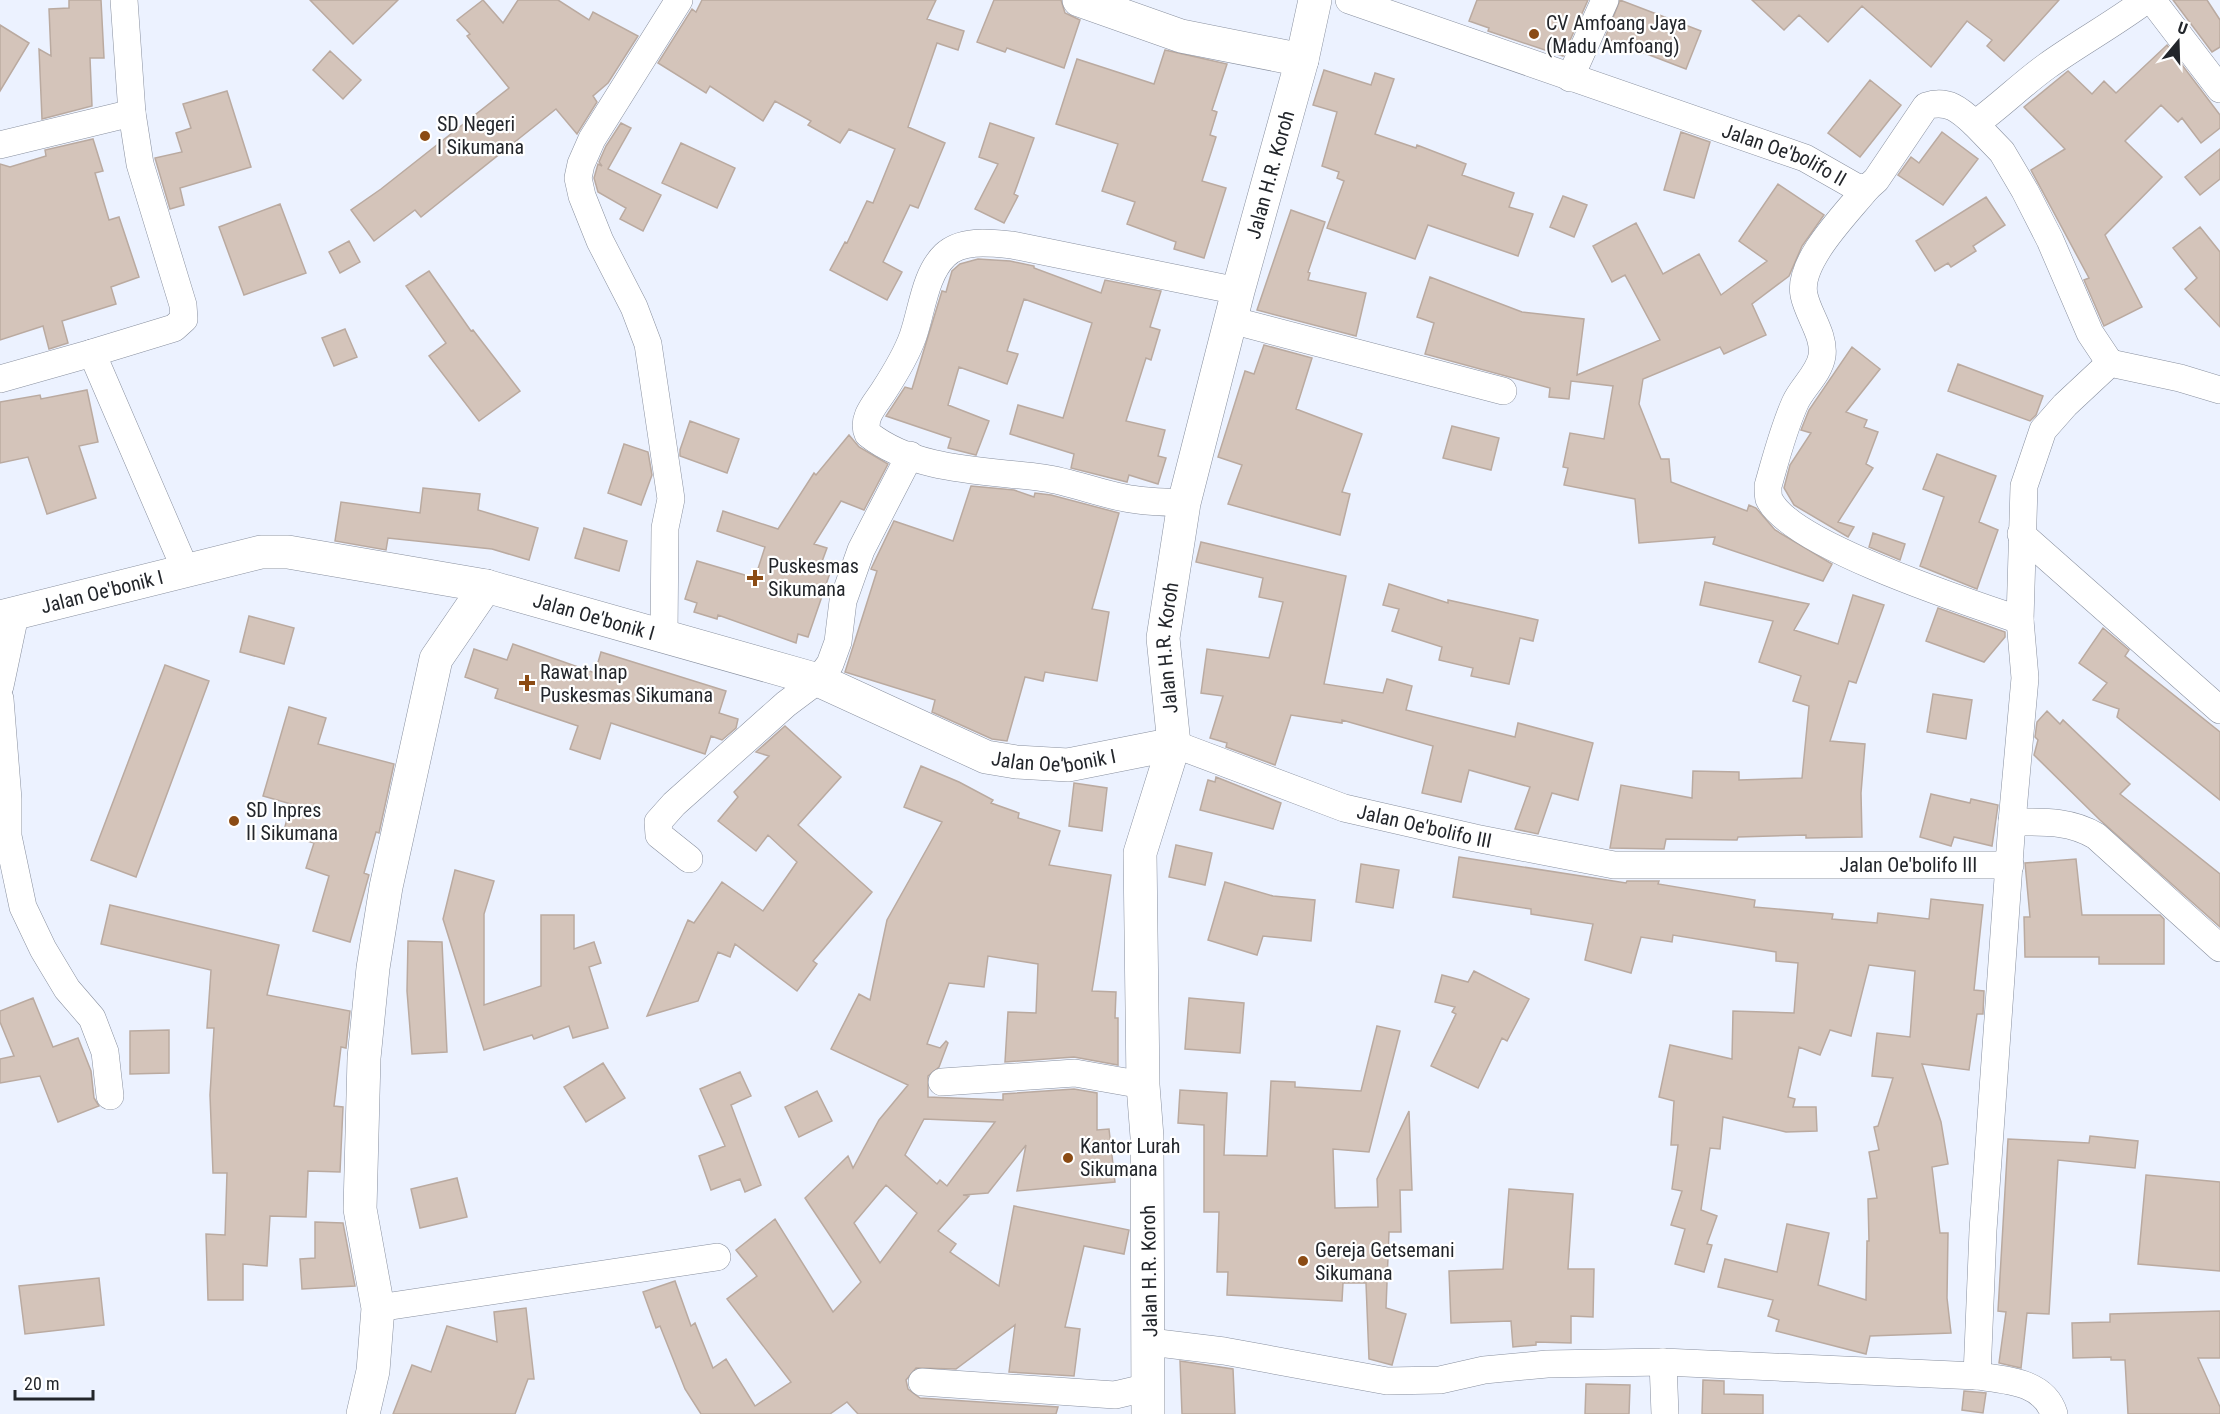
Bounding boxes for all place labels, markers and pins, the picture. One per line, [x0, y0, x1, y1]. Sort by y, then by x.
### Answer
place label: CV Amfoang Jaya (Madu Amfoang) [1546, 11, 1687, 58]
marker: CV Amfoang Jaya (Madu Amfoang) [1527, 27, 1541, 41]
place label: SD Negeri I Sikumana [437, 112, 524, 159]
marker: SD Negeri I Sikumana [418, 129, 432, 143]
place label: Puskesmas Sikumana [768, 554, 859, 601]
marker: Puskesmas Sikumana [746, 569, 764, 587]
place label: Rawat Inap Puskesmas Sikumana [540, 660, 713, 707]
marker: Rawat Inap Puskesmas Sikumana [518, 674, 536, 692]
place label: SD Inpres II Sikumana [246, 798, 338, 845]
marker: SD Inpres II Sikumana [227, 814, 241, 828]
place label: Kantor Lurah Sikumana [1080, 1134, 1180, 1181]
marker: Kantor Lurah Sikumana [1061, 1151, 1075, 1165]
place label: Gereja Getsemani Sikumana [1315, 1238, 1455, 1285]
marker: Gereja Getsemani Sikumana [1296, 1254, 1310, 1268]

